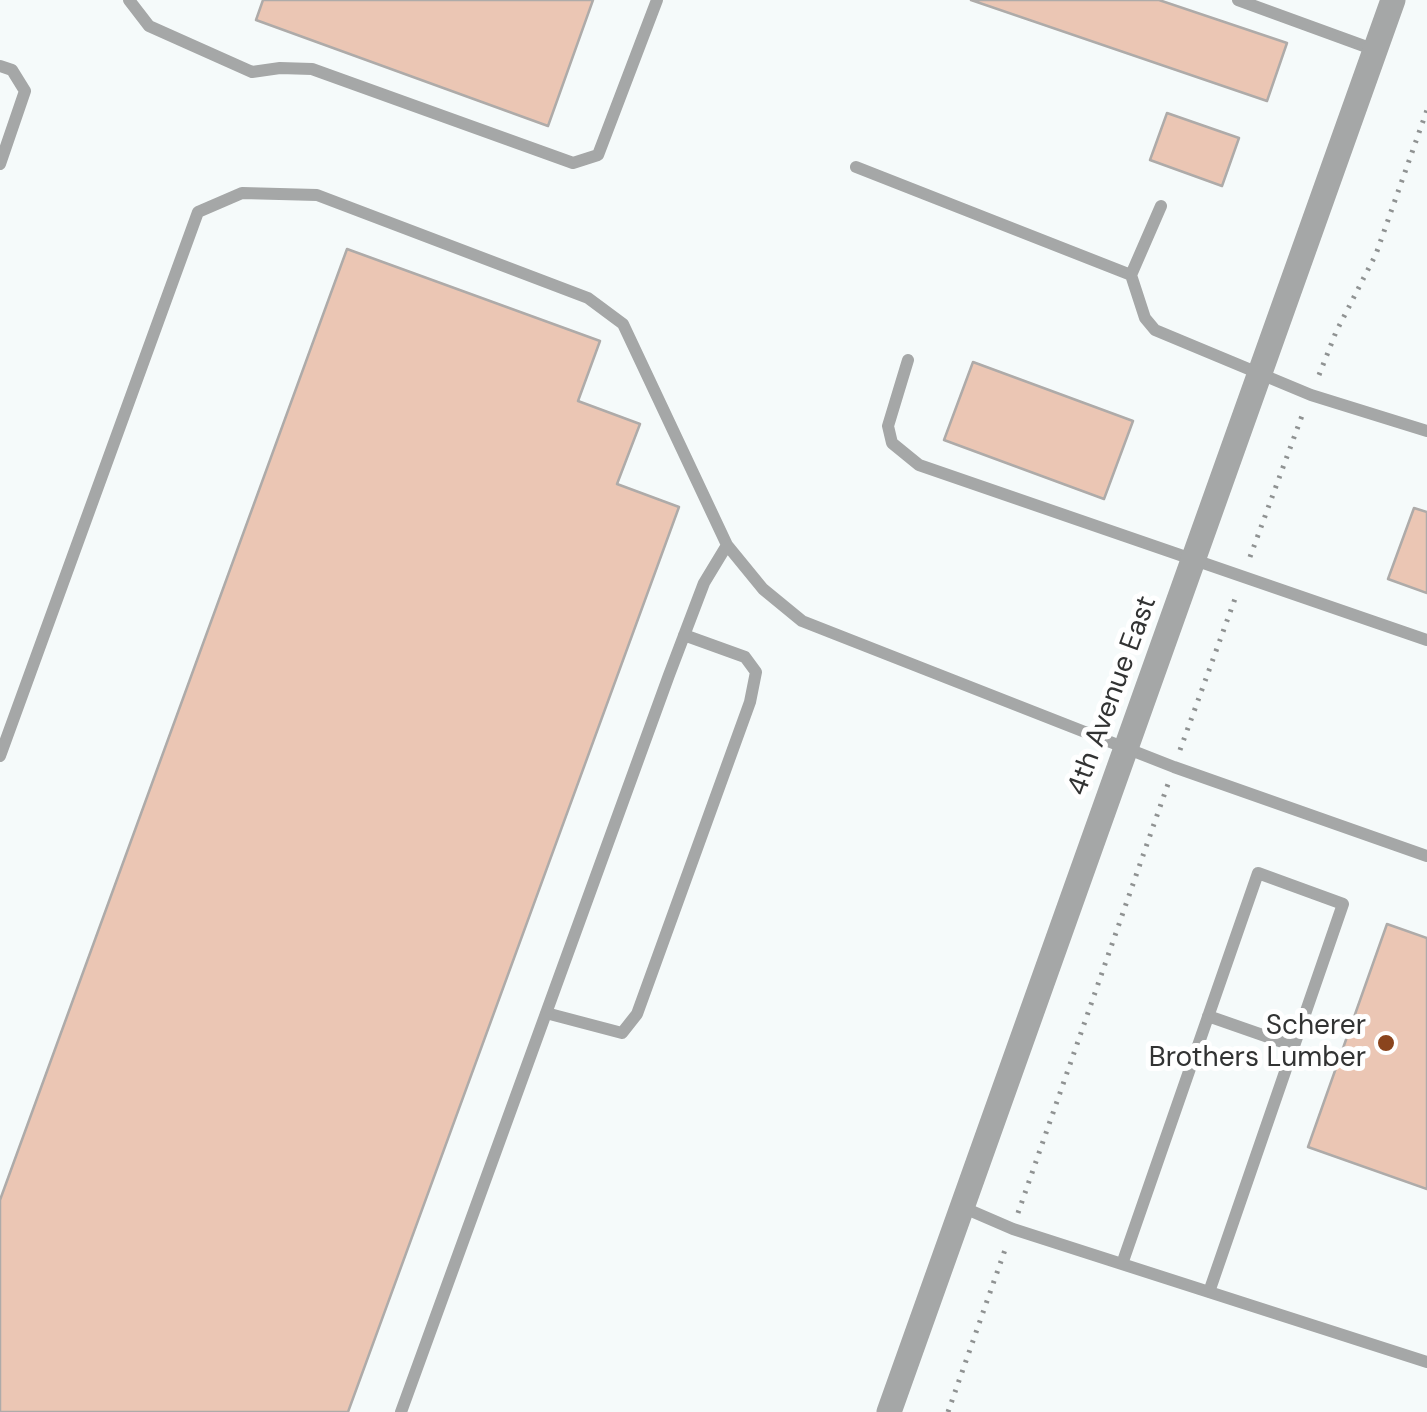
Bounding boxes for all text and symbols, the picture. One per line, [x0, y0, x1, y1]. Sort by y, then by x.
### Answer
street label: 4th Avenue East [1061, 592, 1165, 800]
place label: Scherer Brothers Lumber [1149, 1010, 1366, 1076]
marker: Scherer Brothers Lumber [1375, 1032, 1397, 1054]

